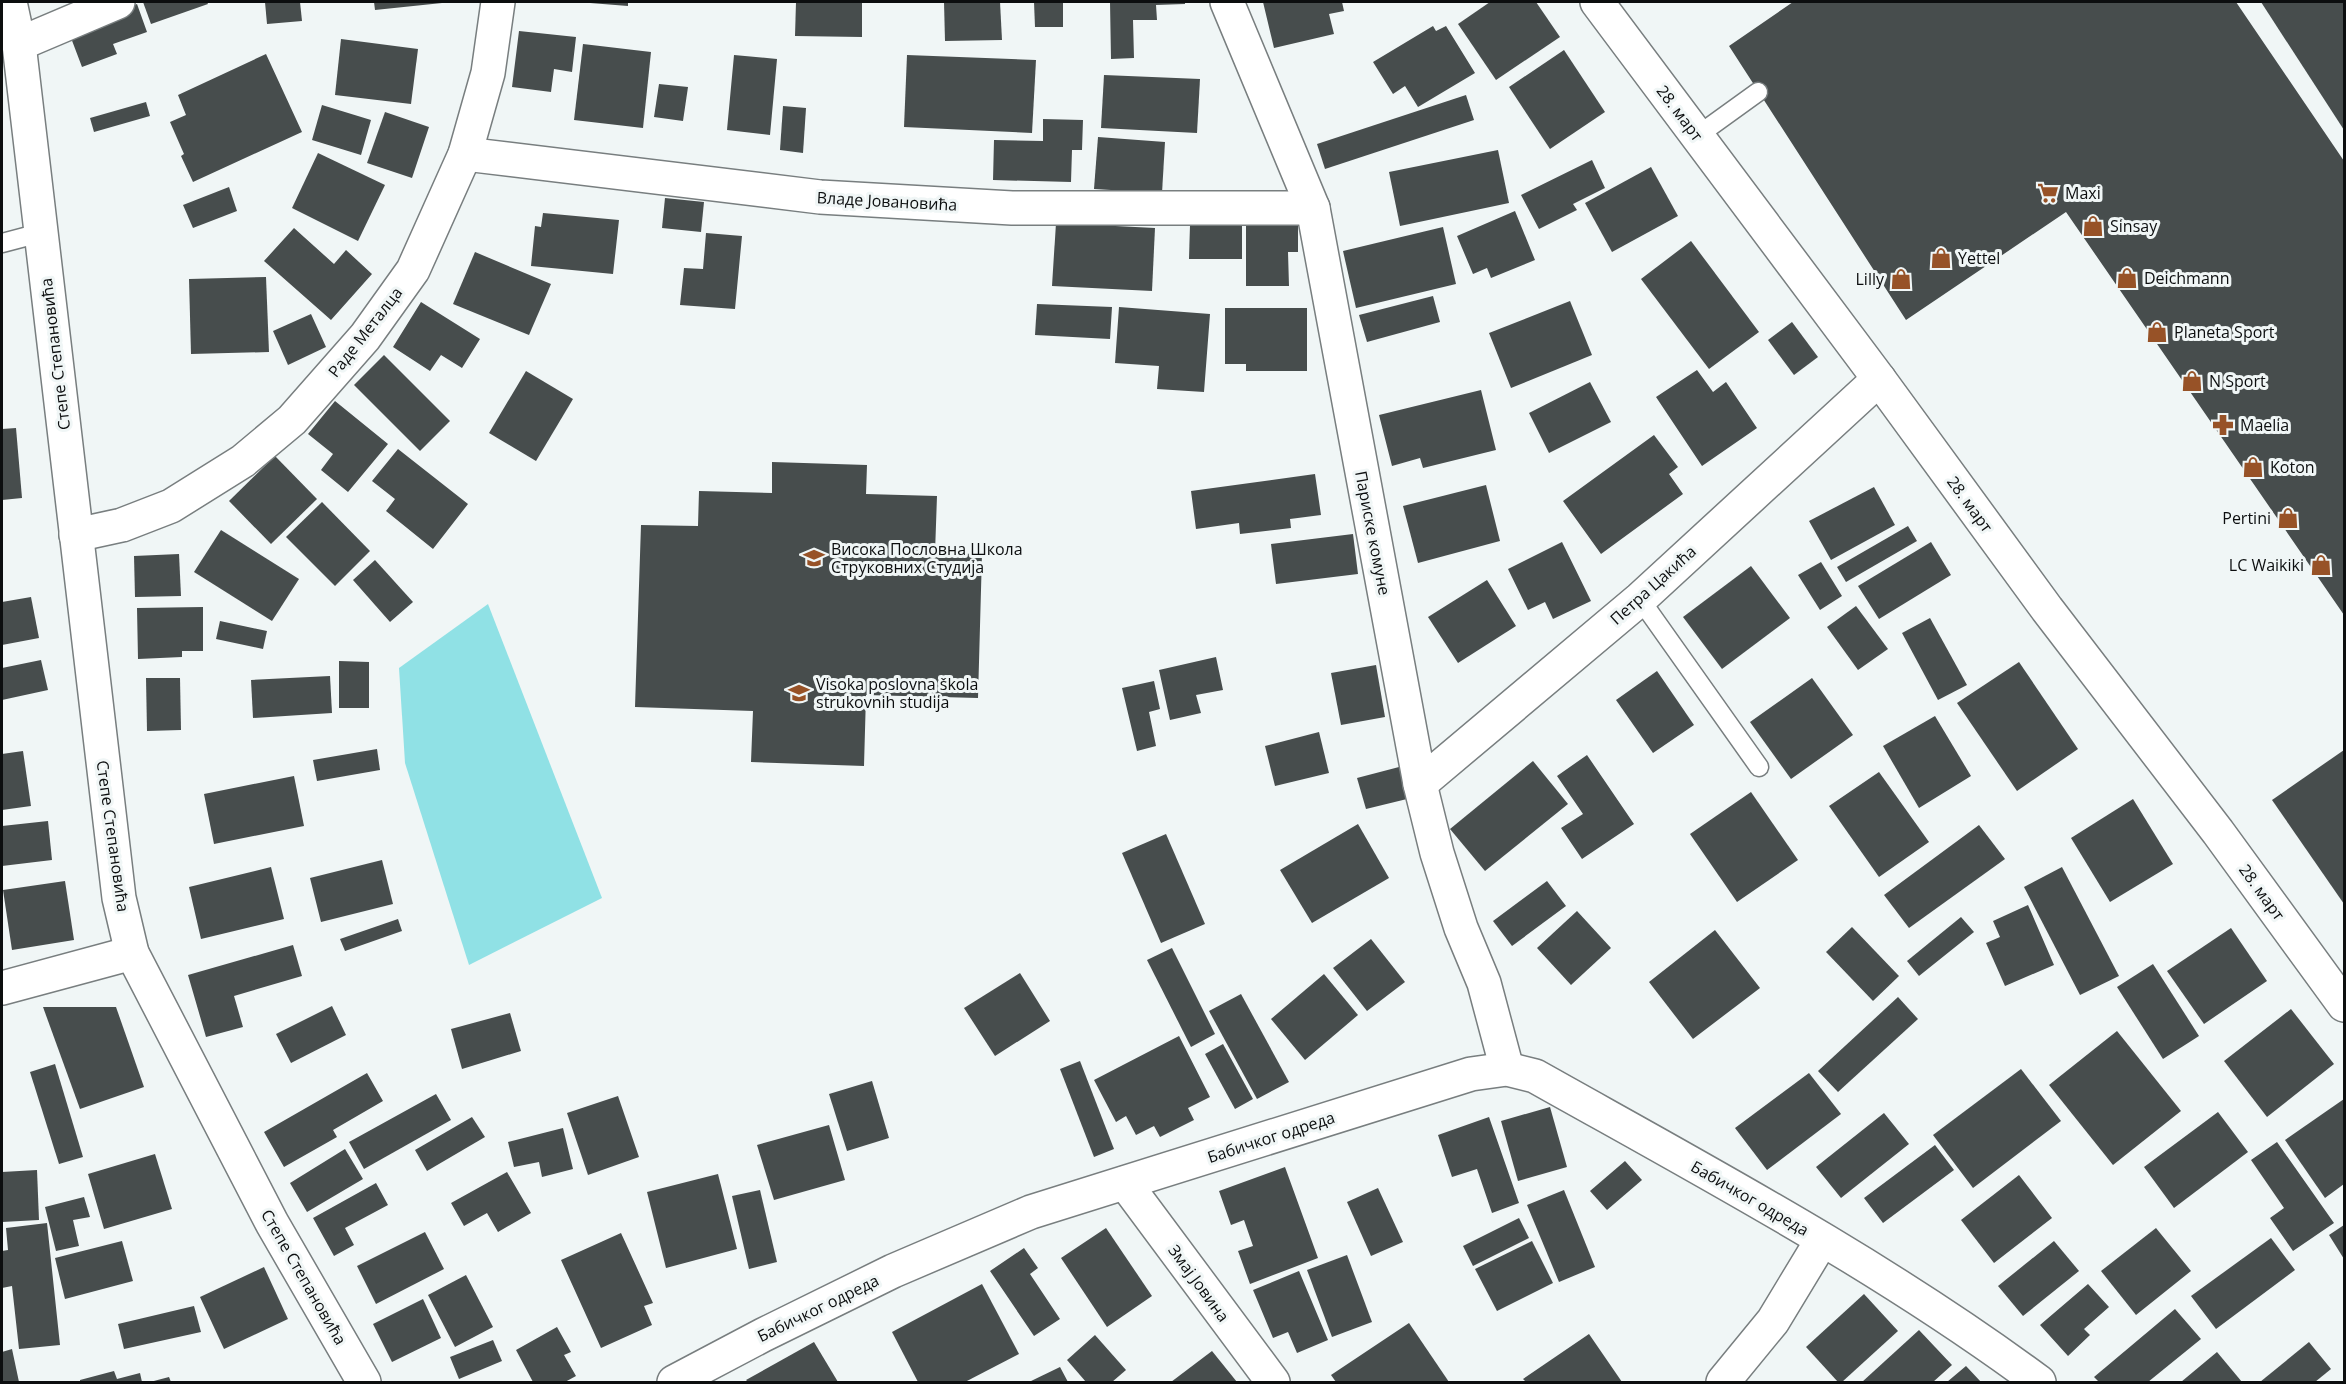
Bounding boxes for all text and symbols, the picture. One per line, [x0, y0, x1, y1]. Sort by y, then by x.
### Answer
street label: 28. март [1652, 81, 1709, 146]
supermarket icon: Maxi [2036, 181, 2060, 205]
place label: Maxi [2065, 182, 2101, 204]
street label: Владе Јовановића [816, 186, 958, 216]
shop icon: Sinsay [2081, 214, 2105, 238]
place label: Sinsay [2110, 215, 2158, 237]
shop icon: Yettel [1929, 246, 1953, 270]
place label: Yettel [1958, 247, 2000, 269]
shop icon: Deichmann [2115, 266, 2139, 290]
shop icon: Lilly [1889, 267, 1913, 291]
place label: Deichmann [2144, 267, 2229, 289]
place label: Lilly [1856, 268, 1885, 290]
street label: Степе Степановића [35, 277, 75, 431]
street label: Раде Металца [323, 282, 407, 382]
shop icon: Planeta Sport [2145, 320, 2169, 344]
place label: Planeta Sport [2174, 321, 2275, 343]
shop icon: N Sport [2180, 369, 2204, 393]
place label: N Sport [2209, 370, 2266, 392]
pharmacy icon: Maelia [2211, 413, 2235, 437]
place label: Maelia [2240, 414, 2289, 436]
shop icon: Koton [2241, 455, 2265, 479]
place label: Koton [2270, 456, 2315, 478]
street label: Париске комуне [1350, 469, 1396, 597]
street label: 28. март [1942, 471, 1998, 537]
shop icon: Pertini [2276, 506, 2300, 530]
place label: Pertini [2222, 507, 2271, 529]
place label: Висока Пословна Школа Струковних Студија [831, 538, 1023, 578]
street label: Петра Цакића [1605, 540, 1701, 630]
school or university icon: Висока Пословна Школа Струковних Студија [802, 546, 826, 570]
shop icon: LC Waikiki [2309, 553, 2333, 577]
place label: LC Waikiki [2229, 554, 2304, 576]
place label: Visoka poslovna škola strukovnih studija [816, 673, 978, 713]
school or university icon: Visoka poslovna škola strukovnih studija [787, 681, 811, 705]
street label: Степе Степановића [91, 759, 135, 913]
street label: 28. март [2234, 859, 2290, 925]
street label: Бабичког одреда [1204, 1106, 1338, 1168]
street label: Бабичког одреда [1687, 1155, 1813, 1241]
street label: Степе Степановића [256, 1205, 352, 1349]
street label: Змај Јовина [1164, 1240, 1234, 1326]
street label: Бабичког одреда [754, 1269, 882, 1347]

